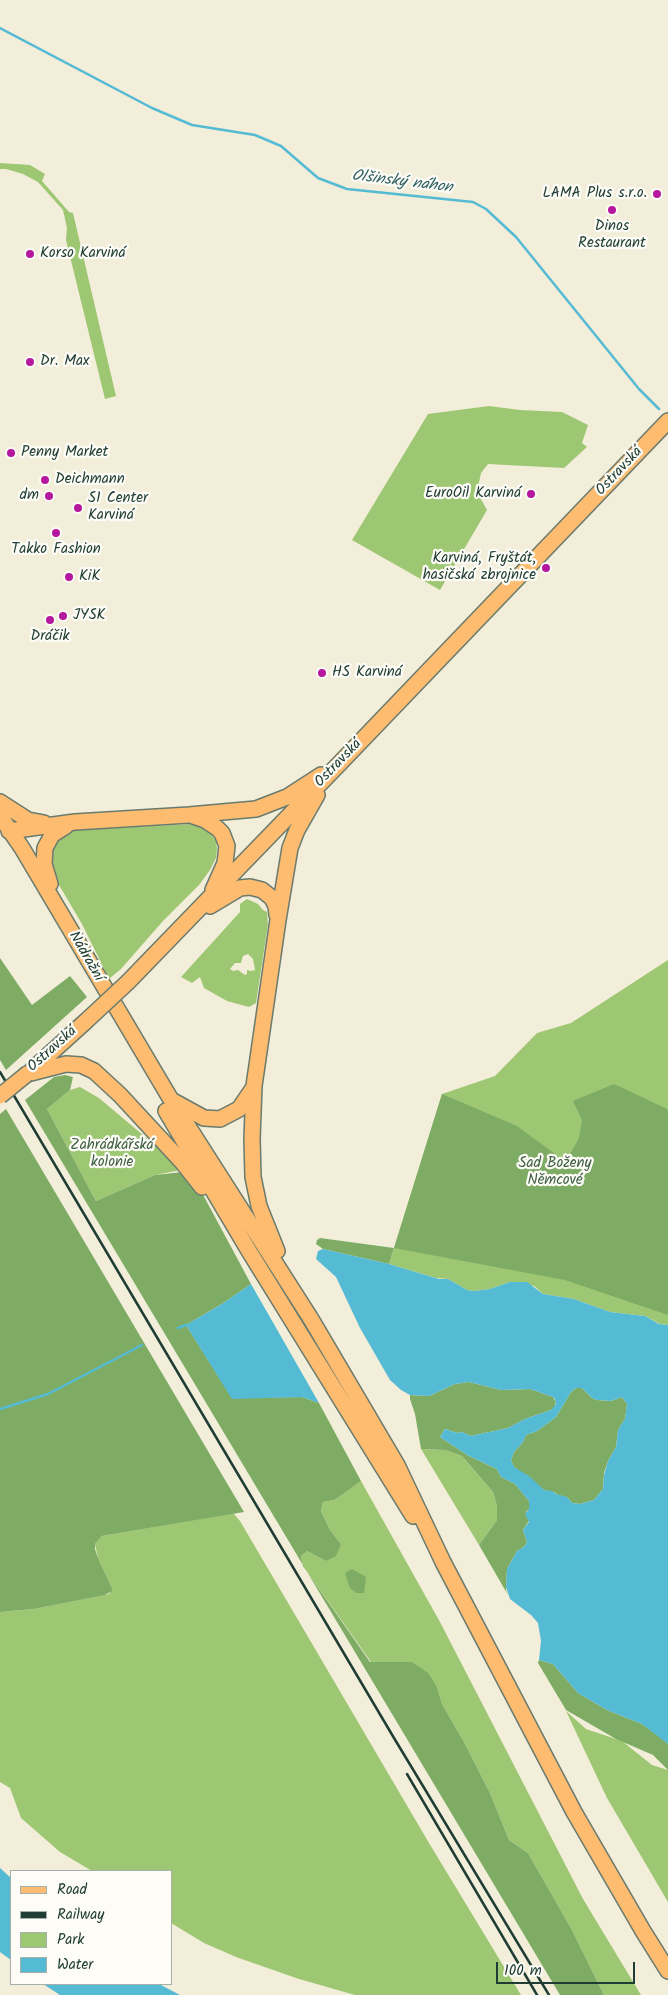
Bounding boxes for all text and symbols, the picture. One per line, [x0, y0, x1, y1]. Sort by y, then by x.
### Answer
water label: Olšinský náhon [350, 167, 454, 199]
place label: LAMA Plus s.r.o. [542, 185, 647, 203]
marker: LAMA Plus s.r.o. [651, 188, 663, 200]
marker: Dinos Restaurant [606, 204, 618, 216]
place label: Dinos Restaurant [578, 218, 646, 253]
place label: Korso Karviná [40, 245, 126, 263]
marker: Korso Karviná [24, 248, 36, 260]
place label: Dr. Max [40, 353, 89, 371]
marker: Dr. Max [24, 356, 36, 368]
place label: Penny Market [21, 444, 108, 462]
street label: Ostravská [593, 444, 647, 500]
marker: Penny Market [5, 447, 17, 459]
place label: Deichmann [55, 471, 125, 489]
marker: Deichmann [39, 474, 51, 486]
place label: EuroOil Karviná [425, 485, 521, 503]
place label: dm [20, 487, 39, 505]
marker: EuroOil Karviná [525, 488, 537, 500]
marker: dm [43, 490, 55, 502]
place label: S1 Center Karviná [88, 490, 148, 525]
marker: S1 Center Karviná [72, 502, 84, 514]
marker: Takko Fashion [50, 527, 62, 539]
place label: Takko Fashion [11, 541, 101, 559]
place label: Karviná, Fryštát, hasičská zbrojnice [423, 550, 536, 585]
marker: Karviná, Fryštát, hasičská zbrojnice [540, 562, 552, 574]
place label: KiK [79, 568, 100, 586]
marker: KiK [63, 571, 75, 583]
place label: JYSK [73, 607, 105, 625]
marker: JYSK [57, 610, 69, 622]
marker: Dráčik [44, 614, 56, 626]
place label: Dráčik [30, 628, 70, 646]
place label: HS Karviná [332, 664, 402, 682]
marker: HS Karviná [316, 667, 328, 679]
street label: Ostravská [312, 736, 366, 792]
street label: Nádražní [64, 929, 106, 985]
street label: Ostravská [25, 1023, 81, 1077]
park label: Zahrádkářská kolonie [70, 1137, 154, 1172]
park label: Sad Boženy Němcové [518, 1155, 592, 1190]
legend [10, 1870, 172, 1985]
text: Road [57, 1878, 87, 1902]
text: Railway [57, 1903, 104, 1927]
text: Park [57, 1928, 84, 1952]
scale bar [498, 1952, 637, 1984]
text: Water [57, 1953, 93, 1977]
text: 100 m [504, 1959, 542, 1983]

